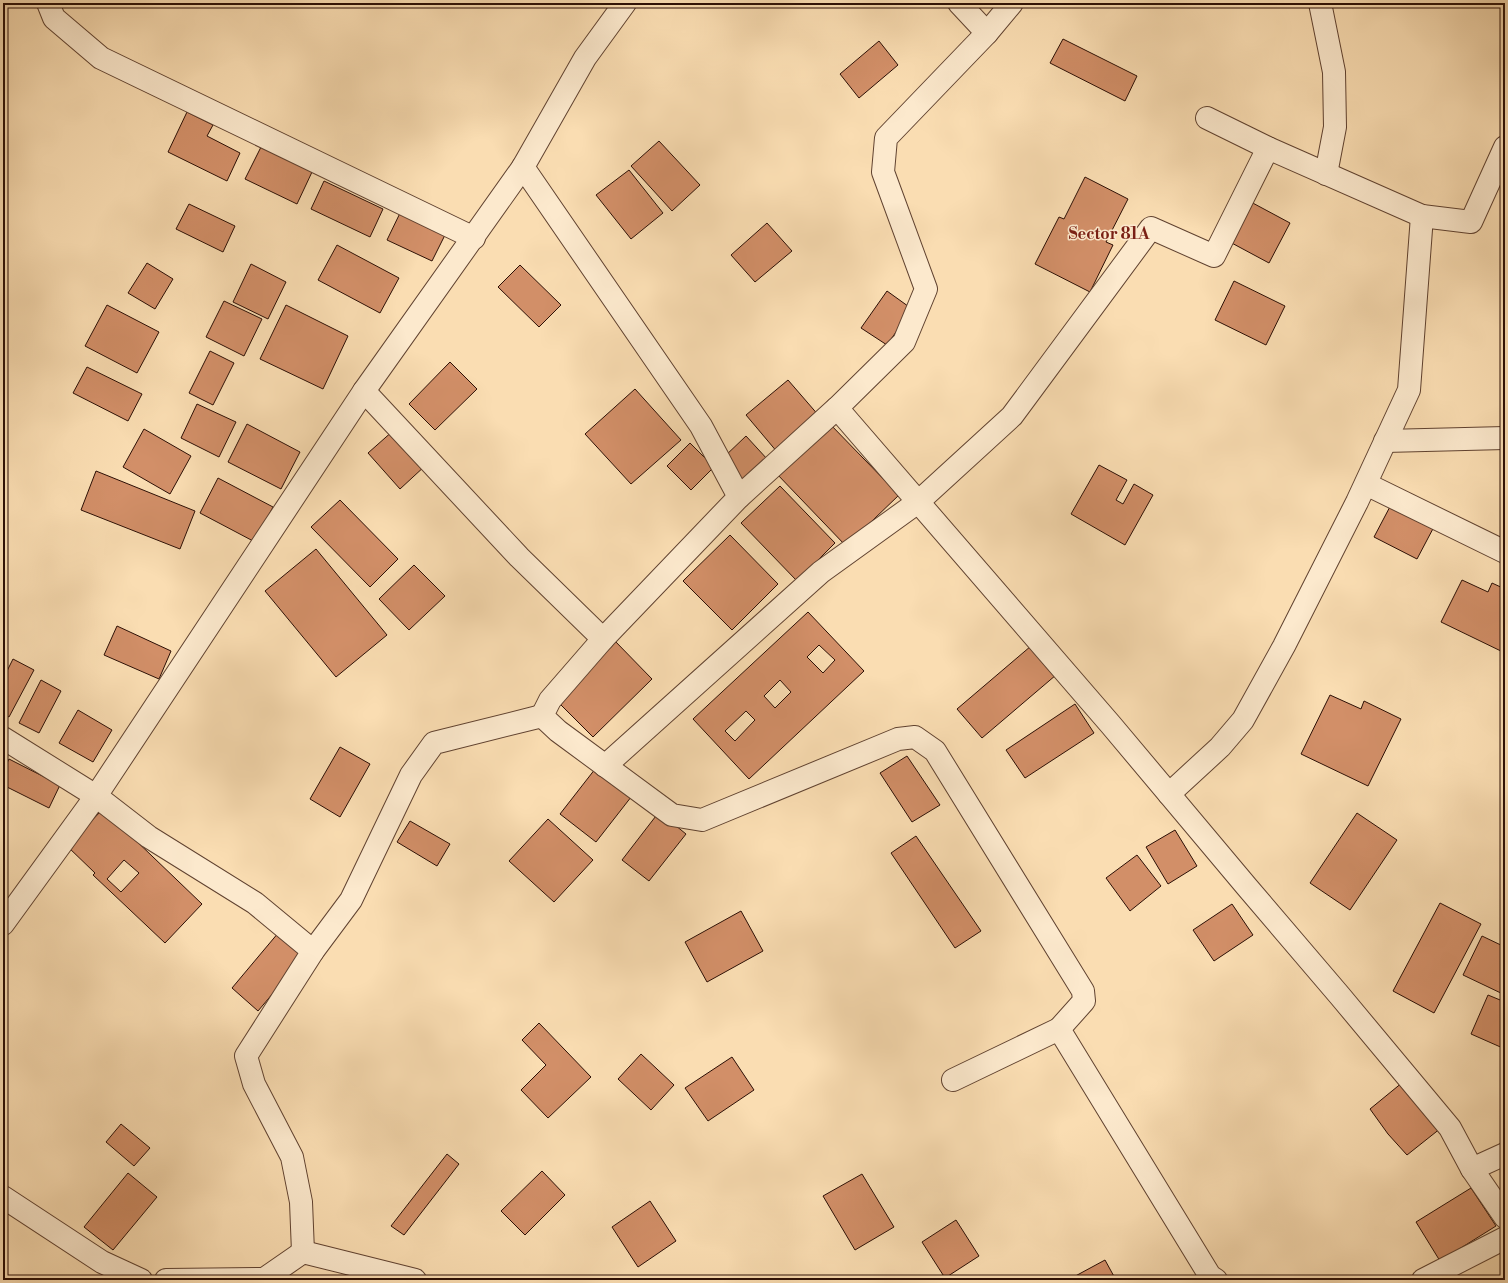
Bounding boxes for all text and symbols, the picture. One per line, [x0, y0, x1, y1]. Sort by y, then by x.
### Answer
district label: Sector 81A [1069, 224, 1150, 244]

